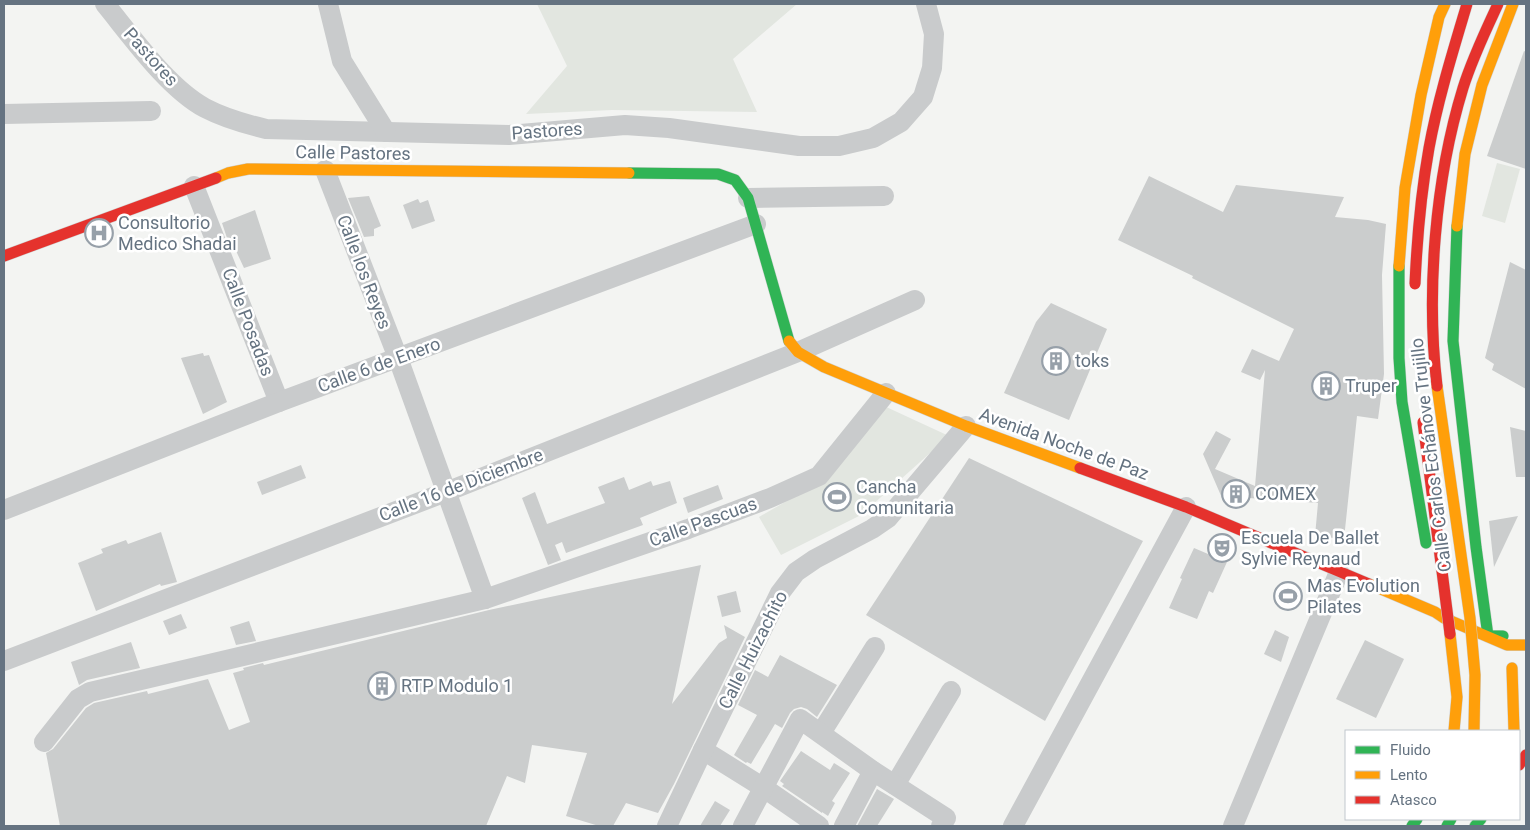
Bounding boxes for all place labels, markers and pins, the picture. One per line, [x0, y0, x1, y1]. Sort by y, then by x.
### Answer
place label: Consultorio Medico Shadai [118, 212, 237, 254]
hospital icon: Consultorio Medico Shadai [84, 218, 114, 248]
building icon: toks [1041, 346, 1071, 376]
place label: toks [1075, 350, 1109, 371]
building icon: Truper [1311, 371, 1341, 401]
place label: Truper [1345, 375, 1397, 396]
place label: Cancha Comunitaria [856, 476, 954, 518]
building icon: COMEX [1221, 479, 1251, 509]
sports icon: Cancha Comunitaria [822, 482, 852, 512]
place label: COMEX [1255, 483, 1316, 504]
place label: Escuela De Ballet Sylvie Reynaud [1241, 527, 1379, 569]
theatre icon: Escuela De Ballet Sylvie Reynaud [1207, 533, 1237, 563]
place label: Mas Evolution Pilates [1307, 575, 1420, 617]
sports icon: Mas Evolution Pilates [1273, 581, 1303, 611]
building icon: RTP Modulo 1 [367, 671, 397, 701]
place label: RTP Modulo 1 [401, 675, 513, 696]

